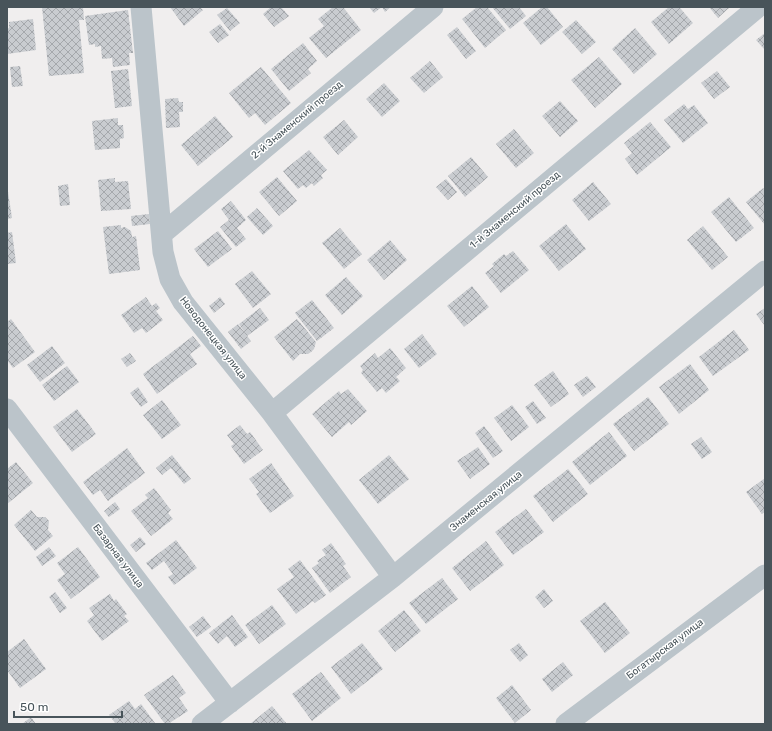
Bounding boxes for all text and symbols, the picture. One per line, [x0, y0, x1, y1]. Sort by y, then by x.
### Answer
street label: 2-й Знаменский проезд [249, 78, 345, 162]
street label: 1-й Знаменский проезд [468, 169, 562, 251]
street label: Новодонецкая улица [177, 294, 249, 382]
street label: Знаменская улица [447, 468, 525, 534]
street label: Базарная улица [90, 522, 146, 590]
street label: Богатырская улица [624, 616, 706, 682]
scale bar [14, 693, 122, 719]
text: 50 m [20, 700, 48, 714]

